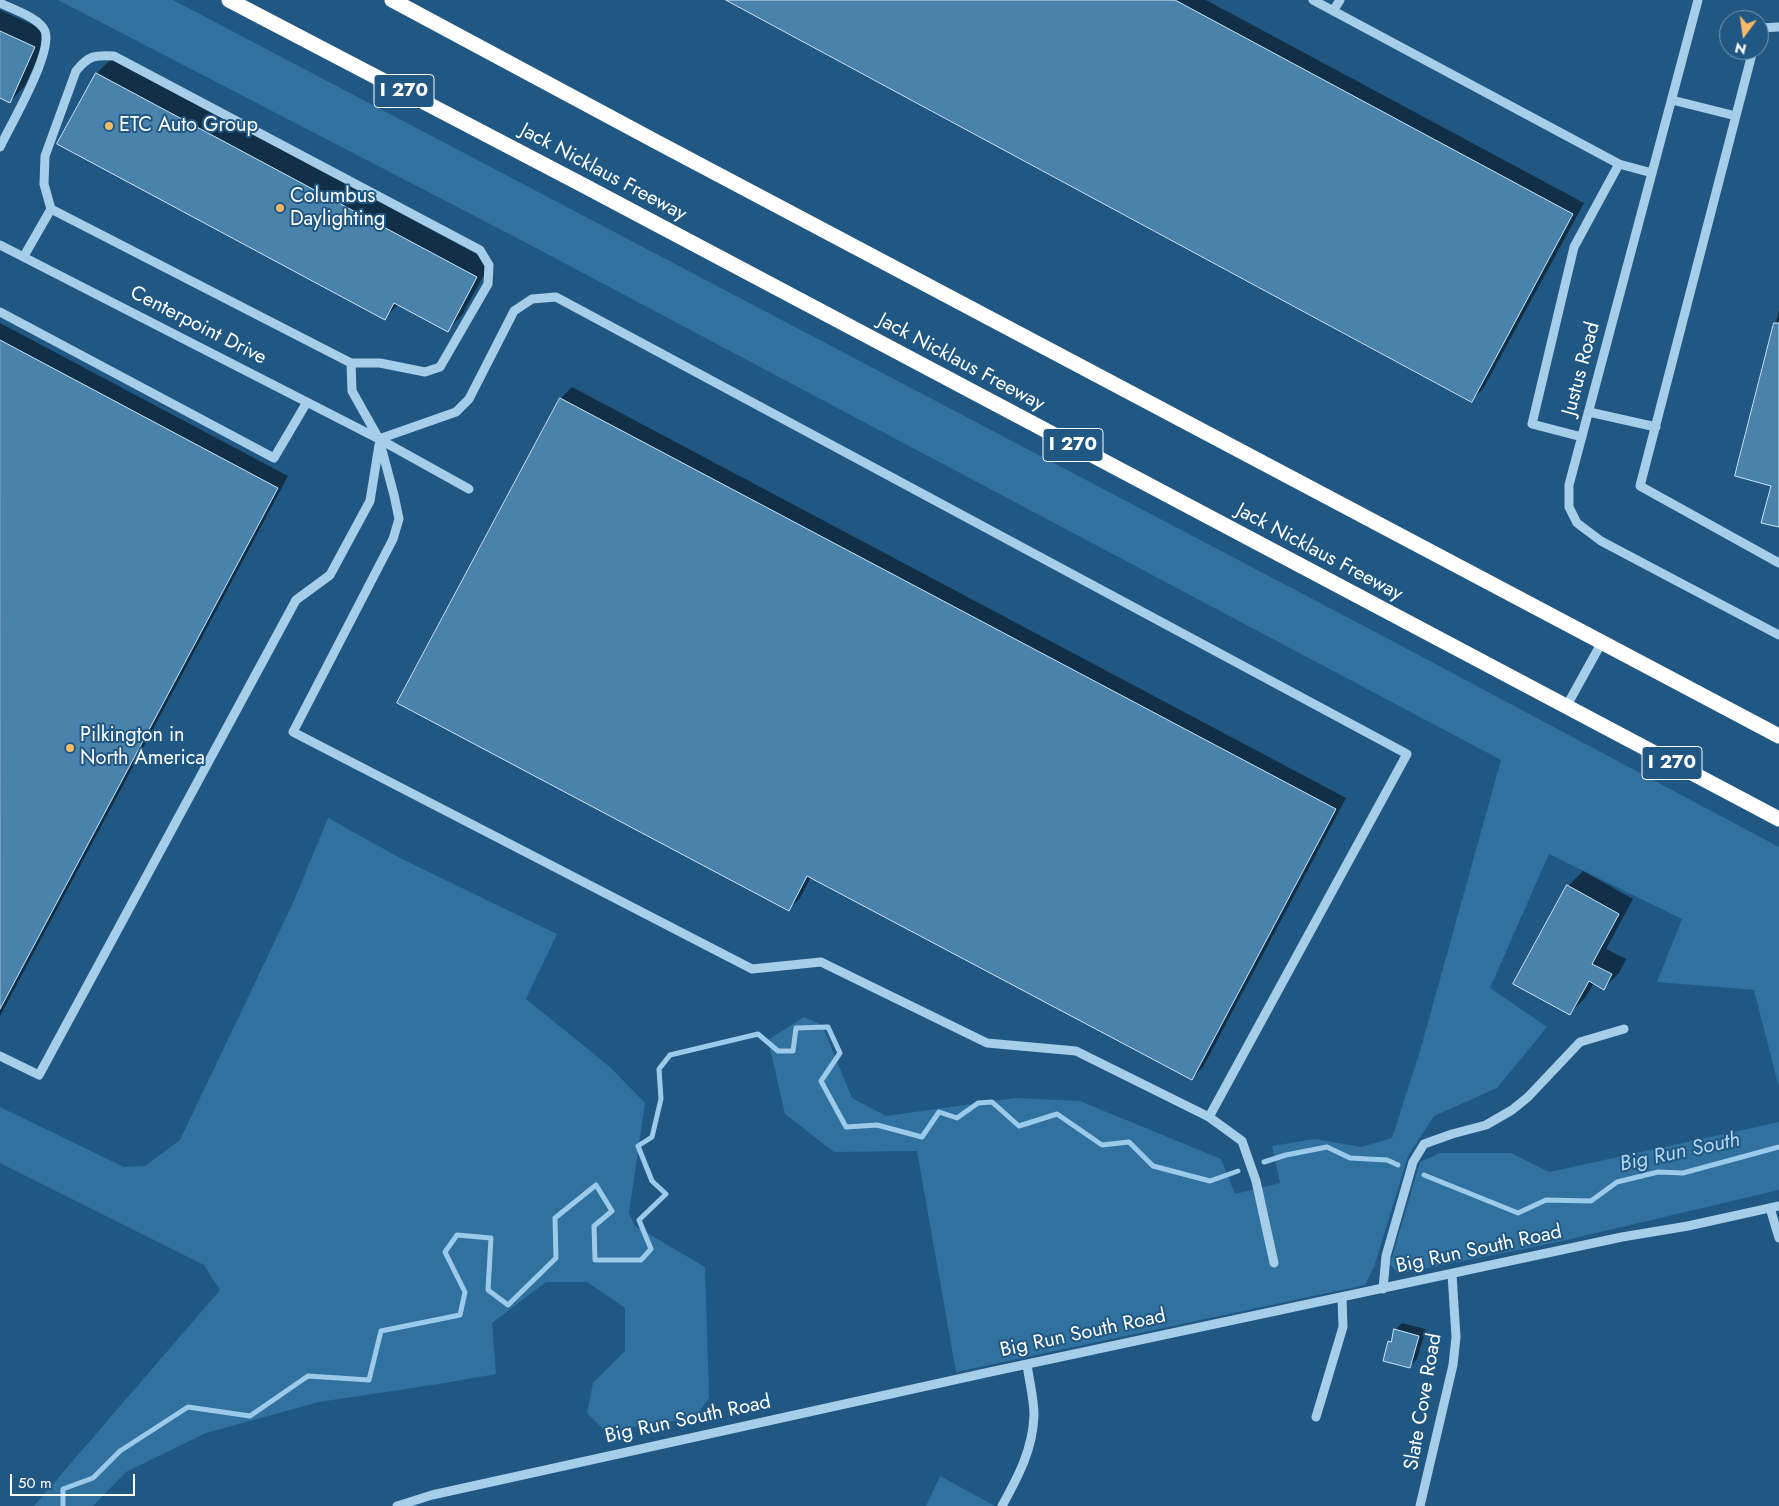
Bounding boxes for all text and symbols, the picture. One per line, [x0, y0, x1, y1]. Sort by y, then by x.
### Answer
north arrow [1719, 10, 1769, 60]
text: N [1733, 38, 1748, 60]
road number: I 270 [374, 74, 434, 108]
place label: ETC Auto Group [119, 114, 258, 138]
street label: Jack Nicklaus Freeway [516, 119, 690, 227]
marker: ETC Auto Group [103, 120, 115, 132]
place label: Columbus Daylighting [290, 185, 386, 232]
marker: Columbus Daylighting [274, 202, 286, 214]
street label: Centerpoint Drive [126, 281, 270, 371]
street label: Jack Nicklaus Freeway [874, 309, 1048, 417]
street label: Justus Road [1558, 320, 1606, 418]
road number: I 270 [1043, 428, 1103, 462]
street label: Jack Nicklaus Freeway [1232, 499, 1406, 607]
place label: Pilkington in North America [80, 724, 205, 771]
marker: Pilkington in North America [64, 742, 76, 754]
road number: I 270 [1642, 746, 1702, 780]
water label: Big Run South [1618, 1128, 1742, 1178]
street label: Big Run South Road [1394, 1221, 1564, 1279]
street label: Big Run South Road [998, 1305, 1168, 1363]
street label: Slate Cove Road [1400, 1332, 1448, 1472]
street label: Big Run South Road [603, 1391, 773, 1449]
scale bar [12, 1464, 138, 1496]
text: 50 m [18, 1472, 52, 1494]

